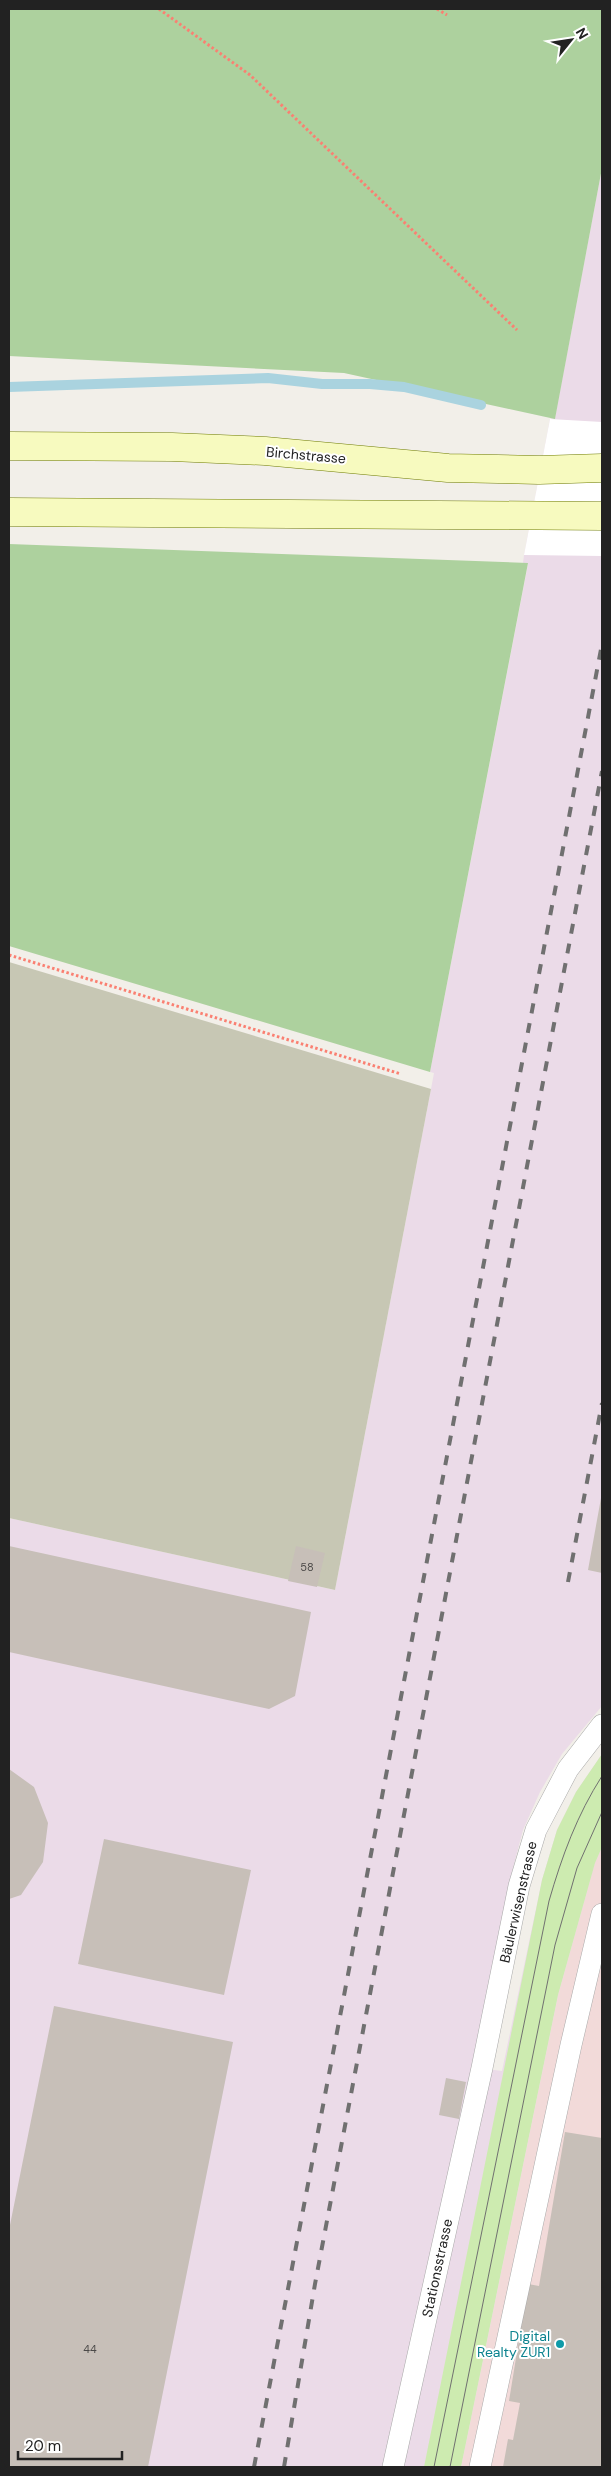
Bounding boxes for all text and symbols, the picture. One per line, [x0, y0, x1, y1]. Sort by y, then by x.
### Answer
north arrow [546, 15, 596, 65]
text: N [572, 25, 593, 42]
street label: Birchstrasse [265, 443, 347, 467]
house number: 58 [300, 1560, 314, 1574]
street label: Bäulerwisenstrasse [495, 1839, 541, 1965]
street label: Stationsstrasse [418, 2217, 456, 2319]
place label: Digital Realty ZUR1 [477, 2327, 550, 2361]
marker: Digital Realty ZUR1 [554, 2338, 566, 2350]
house number: 44 [83, 2342, 97, 2356]
scale bar [18, 2428, 121, 2460]
text: 20 m [25, 2436, 61, 2456]

